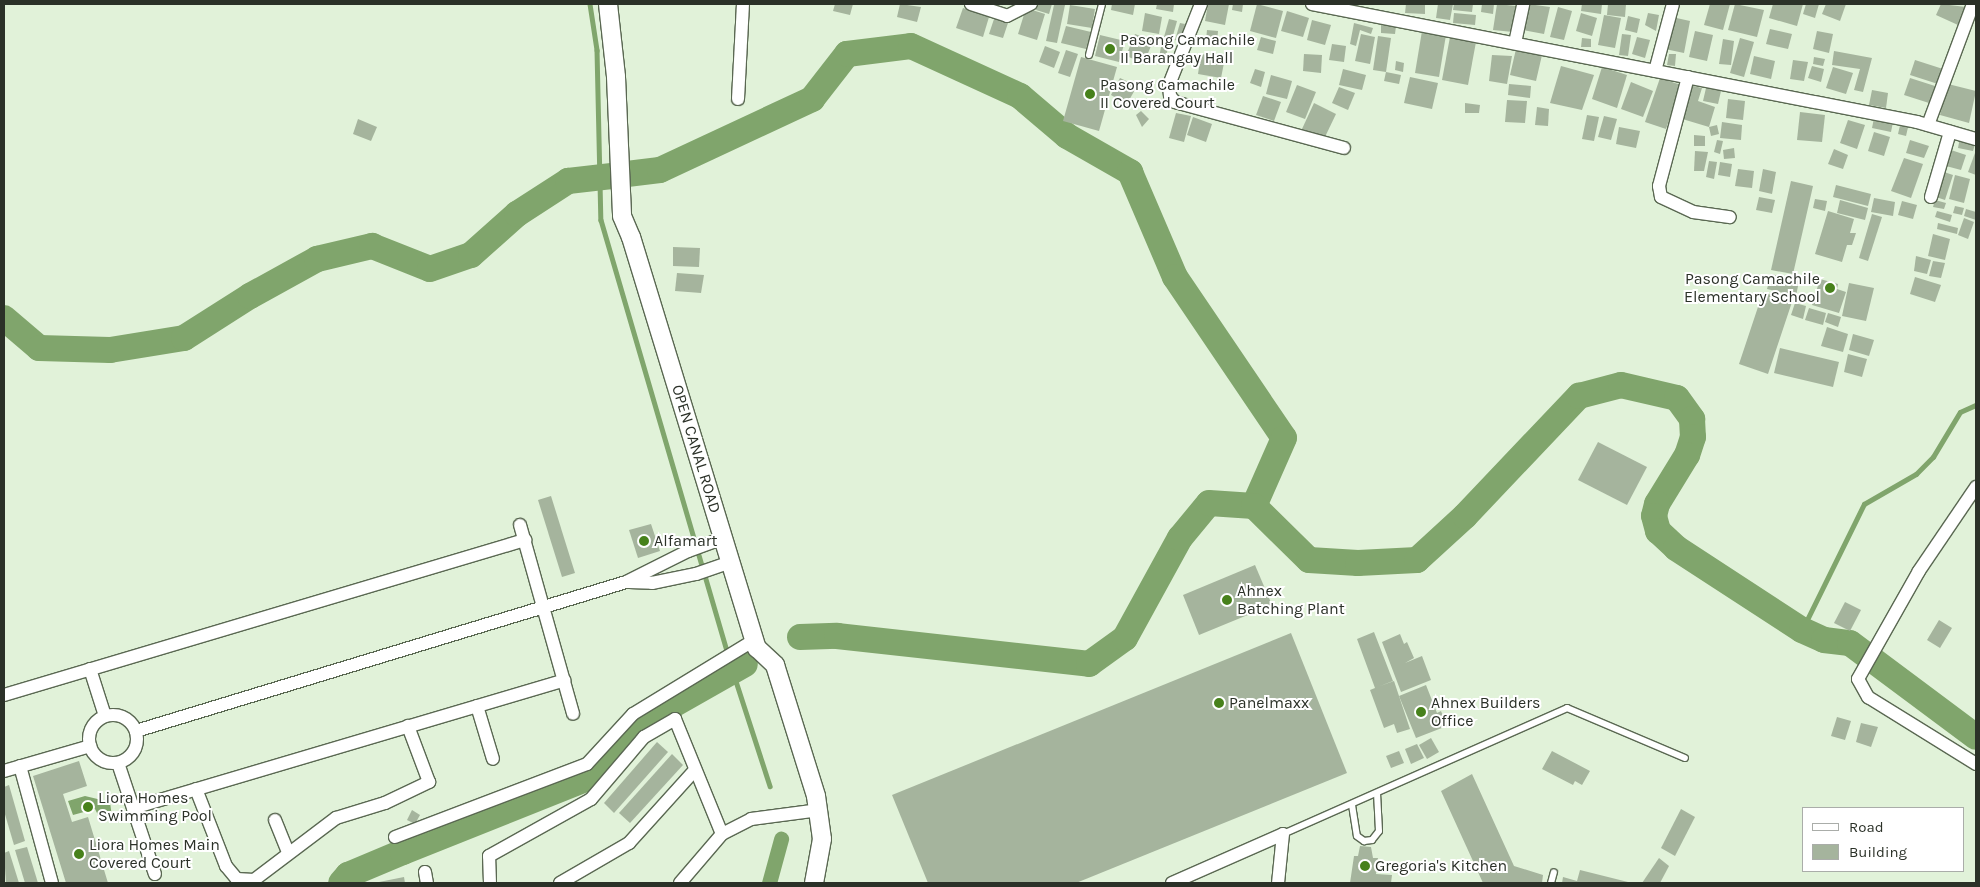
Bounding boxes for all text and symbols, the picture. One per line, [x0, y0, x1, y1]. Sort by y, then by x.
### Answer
place label: Pasong Camachile II Barangay Hall [1120, 30, 1255, 68]
marker: Pasong Camachile II Barangay Hall [1104, 43, 1116, 55]
place label: Pasong Camachile II Covered Court [1100, 75, 1235, 113]
marker: Pasong Camachile II Covered Court [1084, 88, 1096, 100]
place label: Pasong Camachile Elementary School [1684, 269, 1820, 307]
marker: Pasong Camachile Elementary School [1824, 282, 1836, 294]
street label: OPEN CANAL ROAD [667, 382, 725, 516]
place label: Alfamart [654, 531, 718, 551]
marker: Alfamart [638, 535, 650, 547]
place label: Ahnex Batching Plant [1237, 581, 1345, 619]
marker: Ahnex Batching Plant [1221, 594, 1233, 606]
place label: Panelmaxx [1229, 693, 1309, 713]
place label: Ahnex Builders Office [1431, 693, 1540, 731]
marker: Panelmaxx [1213, 697, 1225, 709]
marker: Ahnex Builders Office [1415, 706, 1427, 718]
place label: Liora Homes Swimming Pool [98, 788, 212, 826]
marker: Liora Homes Swimming Pool [82, 801, 94, 813]
legend [1802, 807, 1965, 872]
text: Road [1849, 818, 1884, 836]
place label: Liora Homes Main Covered Court [89, 835, 220, 873]
text: Building [1849, 843, 1907, 861]
marker: Liora Homes Main Covered Court [73, 848, 85, 860]
place label: Gregoria's Kitchen [1375, 856, 1507, 876]
marker: Gregoria's Kitchen [1359, 860, 1371, 872]

